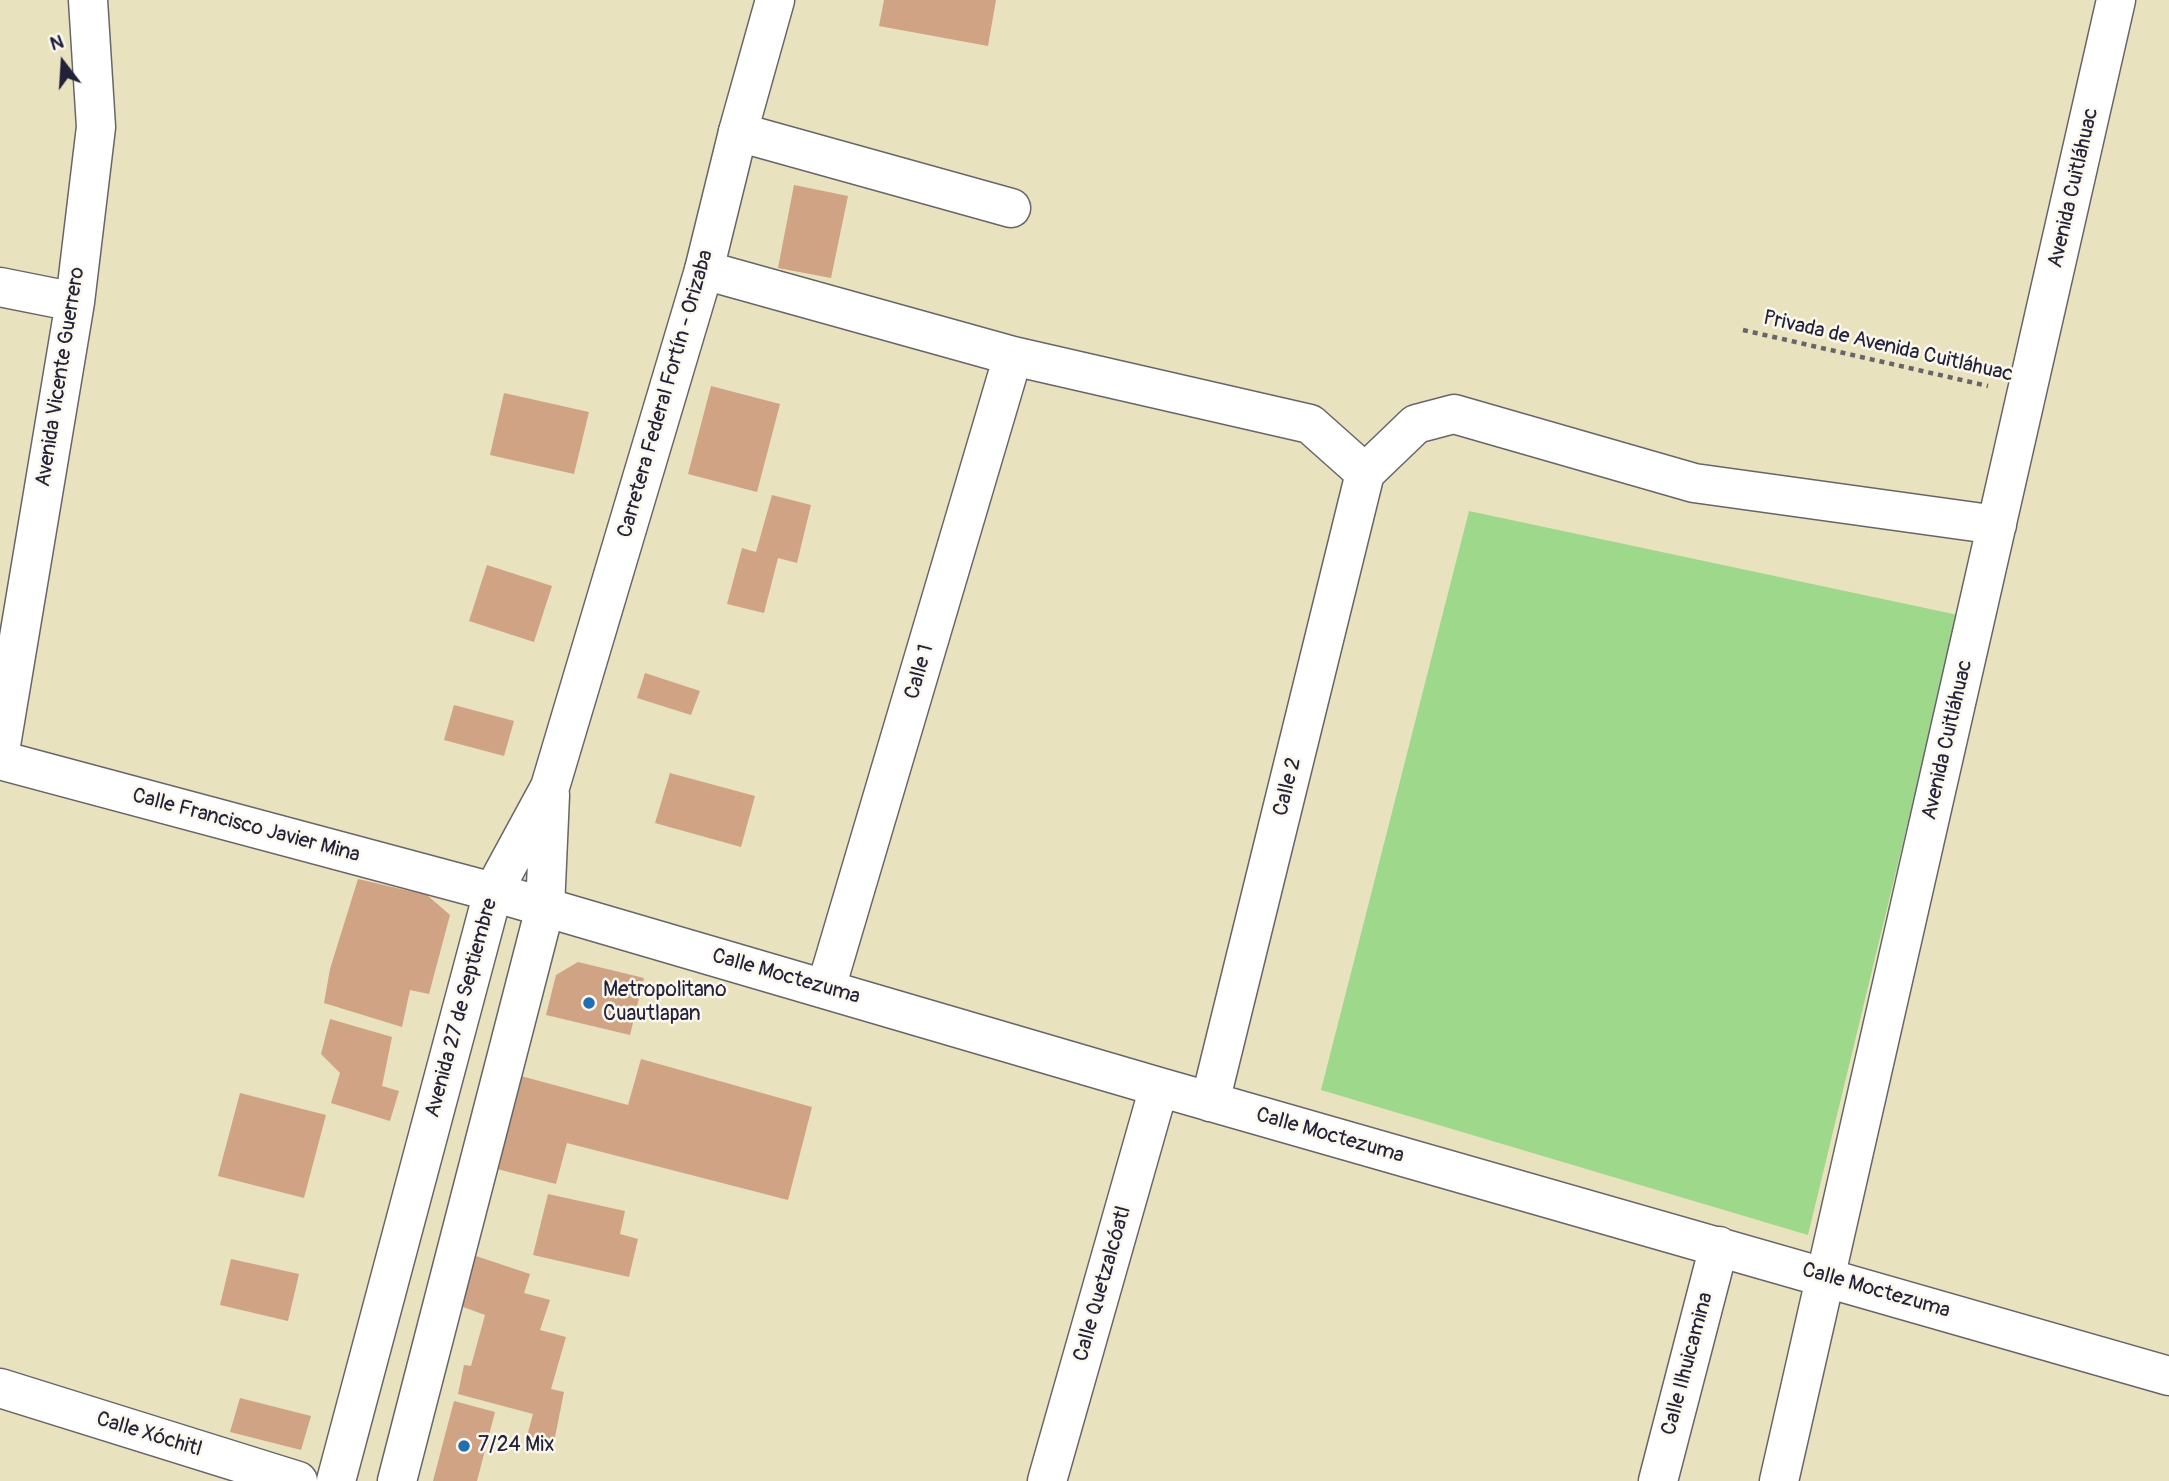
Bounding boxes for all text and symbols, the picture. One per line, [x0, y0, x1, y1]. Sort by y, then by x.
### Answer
north arrow [28, 28, 98, 98]
text: N [47, 30, 67, 56]
street label: Avenida Cuitláhuac [2043, 106, 2105, 270]
street label: Carretera Federal Fortín - Orizaba [613, 247, 719, 541]
street label: Avenida Vicente Guerrero [31, 265, 91, 489]
street label: Privada de Avenida Cuitláhuac [1761, 306, 2015, 388]
street label: Calle 1 [900, 642, 940, 702]
street label: Avenida Cuitláhuac [1917, 658, 1979, 822]
street label: Calle 2 [1269, 755, 1307, 819]
street label: Calle Francisco Javier Mina [129, 783, 363, 869]
street label: Avenida 27 de Septiembre [421, 896, 503, 1120]
street label: Calle Moctezuma [709, 944, 863, 1010]
place label: Metropolitano Cuautlapan [603, 978, 727, 1028]
marker: Metropolitano Cuautlapan [581, 995, 597, 1011]
street label: Calle Moctezuma [1253, 1103, 1407, 1169]
street label: Calle Quetzalcóatl [1069, 1203, 1137, 1365]
street label: Calle Moctezuma [1799, 1258, 1953, 1324]
street label: Calle Ilhuicamina [1657, 1290, 1719, 1438]
street label: Calle Xóchitl [93, 1407, 205, 1463]
place label: 7/24 Mix [478, 1433, 554, 1459]
marker: 7/24 Mix [456, 1438, 472, 1454]

